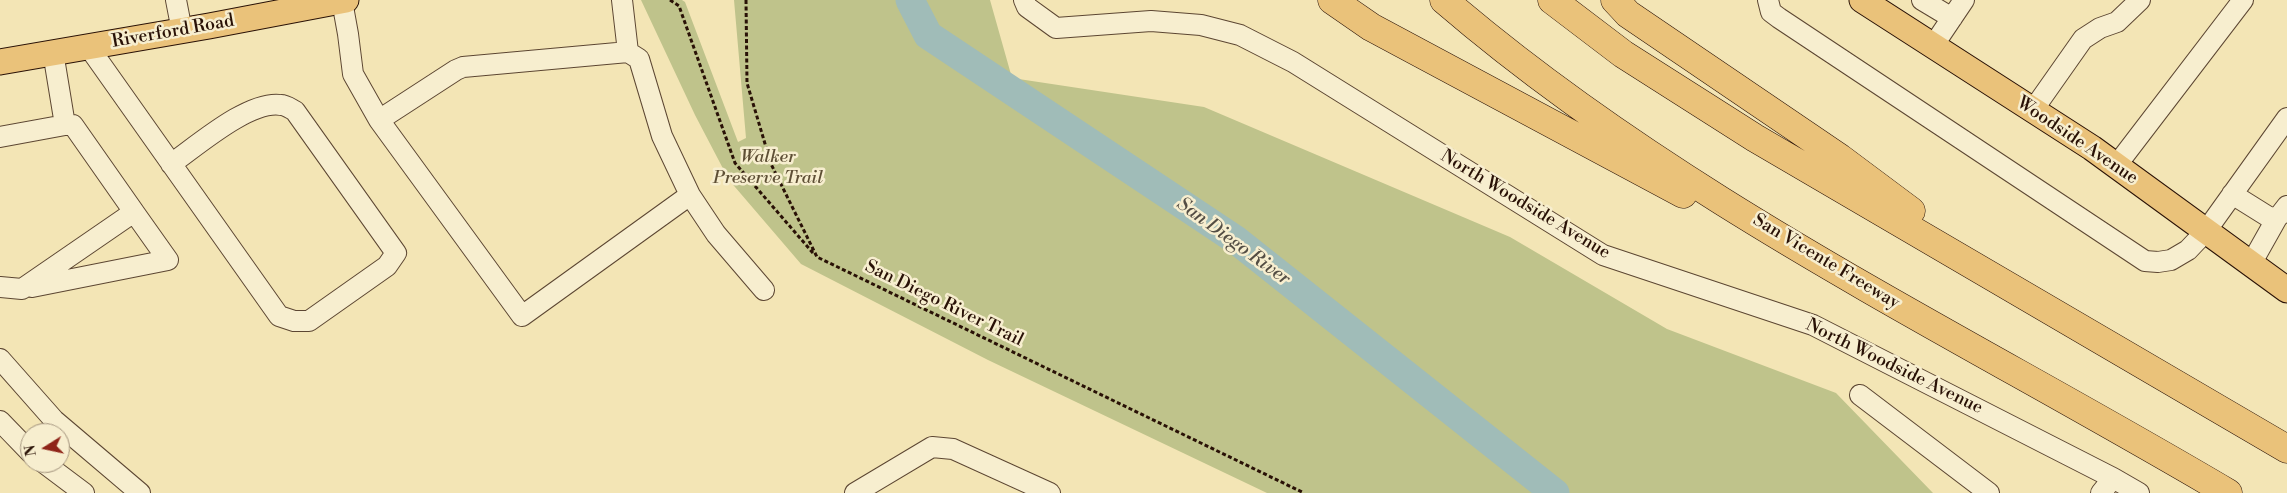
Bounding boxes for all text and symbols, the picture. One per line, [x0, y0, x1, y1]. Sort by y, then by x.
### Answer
street label: Riverford Road [110, 11, 236, 53]
street label: Woodside Avenue [2012, 92, 2142, 190]
street label: North Woodside Avenue [1436, 146, 1614, 264]
park label: Walker Preserve Trail [713, 147, 823, 190]
water label: San Diego River [1172, 193, 1294, 291]
street label: San Vicente Freeway [1749, 210, 1903, 314]
street label: San Diego River Trail [861, 256, 1027, 352]
street label: North Woodside Avenue [1802, 315, 1986, 419]
north arrow [20, 423, 70, 473]
text: N [21, 443, 41, 457]

